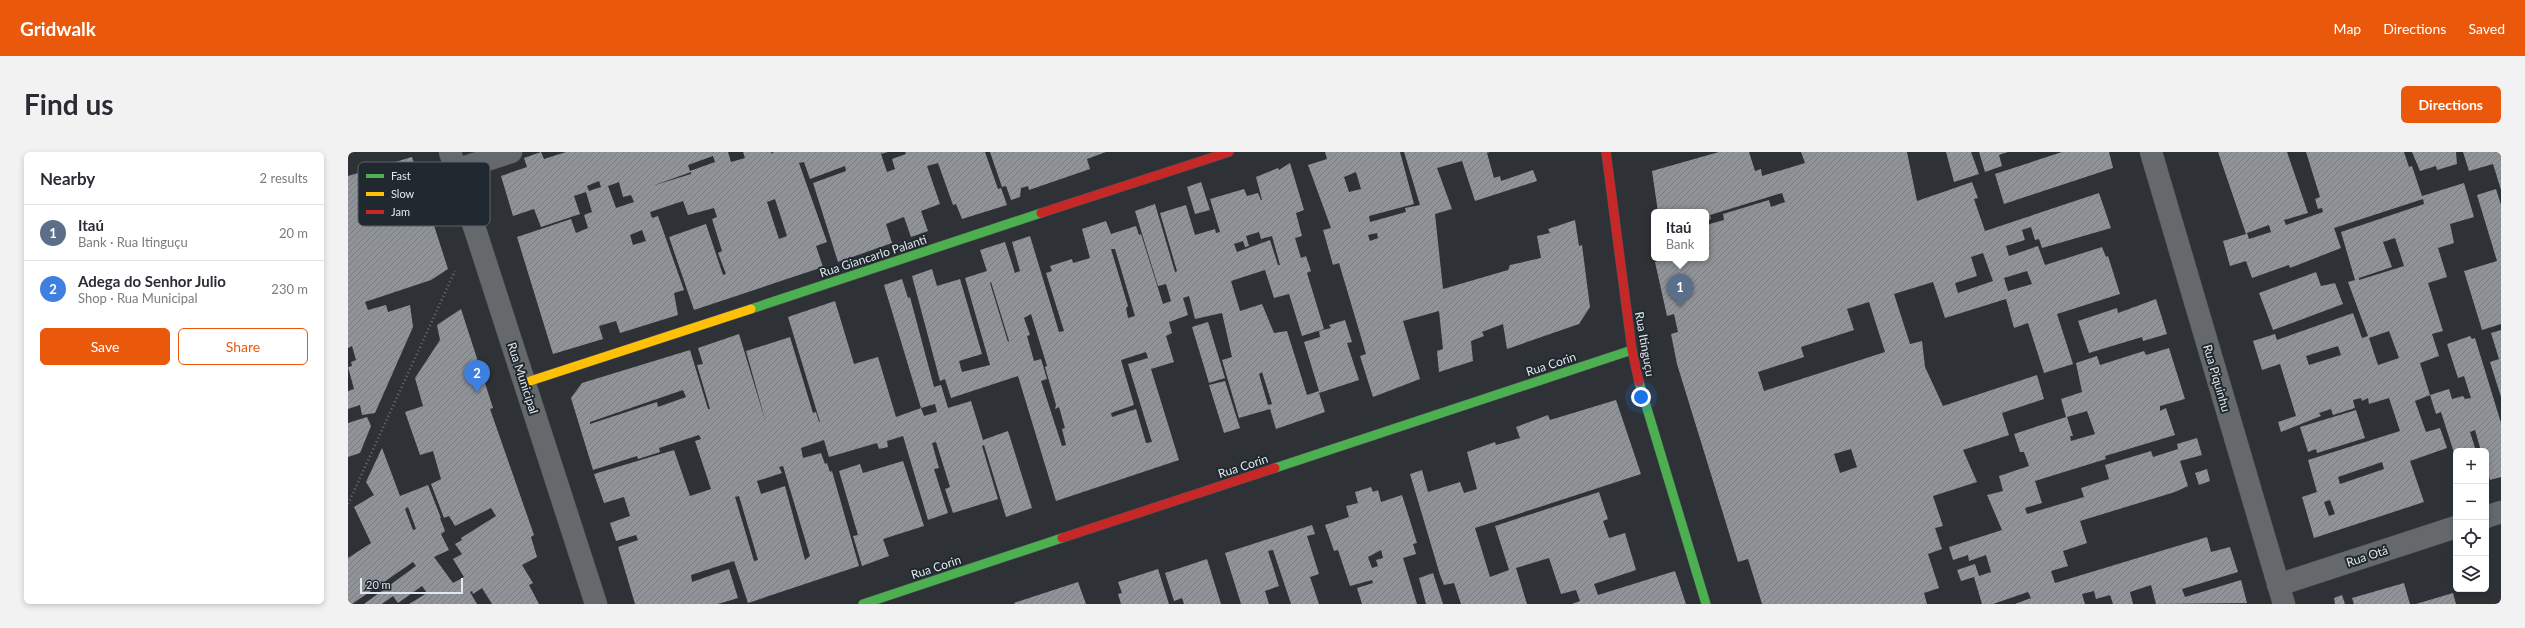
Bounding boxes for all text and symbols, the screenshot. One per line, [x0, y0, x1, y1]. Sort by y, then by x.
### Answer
text: Gridwalk [20, 17, 96, 40]
text: Map [2334, 20, 2361, 37]
text: Directions [2383, 20, 2446, 37]
text: Saved [2468, 20, 2505, 37]
button: Directions [2401, 86, 2501, 123]
text: Find us [24, 87, 114, 121]
legend [358, 162, 490, 226]
text: Nearby [40, 168, 95, 189]
text: Fast [391, 169, 411, 182]
text: 2 results [260, 170, 308, 186]
text: Slow [391, 187, 415, 200]
text: Jam [391, 205, 410, 218]
popup [1651, 209, 1709, 261]
text: Itaú [78, 216, 104, 234]
text: Itaú [1666, 218, 1692, 236]
text: 1 [49, 225, 57, 241]
text: 20 m [279, 225, 308, 241]
street label: Rua Giancarlo Palanti [818, 232, 928, 280]
text: Bank · Rua Itinguçu [78, 234, 188, 250]
text: Bank [1666, 236, 1694, 252]
text: Adega do Senhor Julio [78, 272, 226, 290]
pin: 1 [1667, 274, 1693, 307]
text: 2 [49, 281, 57, 297]
text: 230 m [271, 281, 308, 297]
text: Shop · Rua Municipal [78, 290, 198, 306]
street label: Rua Itinguçu [1632, 310, 1658, 378]
button: Save [40, 328, 170, 365]
button: Share [178, 328, 308, 365]
street label: Rua Municipal [504, 340, 542, 416]
street label: Rua Piquinhu [2200, 343, 2234, 413]
street label: Rua Corin [1524, 349, 1578, 379]
pin: 2 [464, 360, 490, 393]
your location [1631, 387, 1651, 407]
map controls [2453, 448, 2489, 592]
button: + [2453, 448, 2489, 484]
street label: Rua Corin [1216, 451, 1270, 481]
button: − [2453, 484, 2489, 520]
button: locate [2453, 520, 2489, 556]
street label: Rua Otá [2344, 542, 2390, 570]
street label: Rua Corin [909, 552, 963, 582]
button: layers [2453, 556, 2489, 592]
scale bar [360, 576, 463, 595]
text: 20 m [366, 578, 391, 591]

